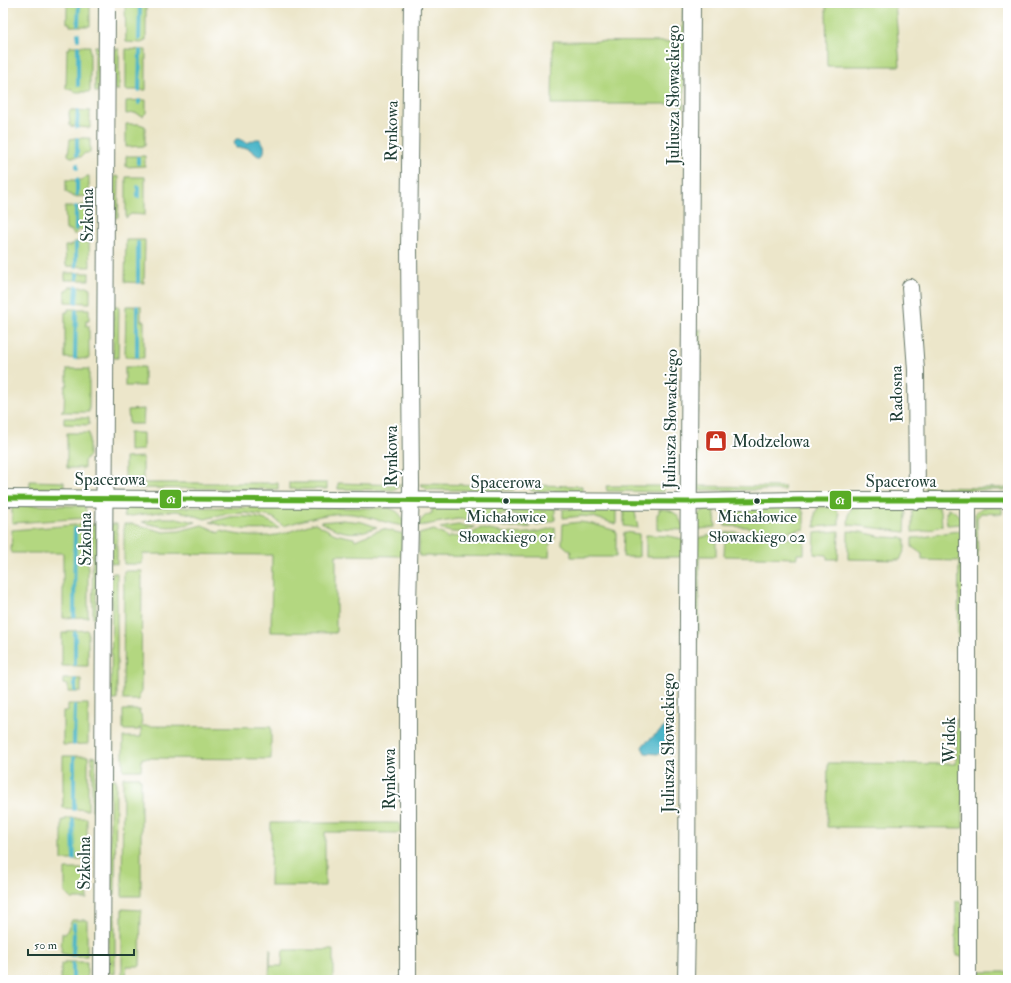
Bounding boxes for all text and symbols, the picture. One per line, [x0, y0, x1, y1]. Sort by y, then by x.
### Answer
street label: Juliusza Słowackiego [663, 25, 685, 166]
street label: Rynkowa [380, 99, 404, 162]
street label: Szkolna [77, 187, 98, 242]
street label: Juliusza Słowackiego [659, 349, 683, 490]
street label: Radosna [885, 364, 907, 423]
street label: Rynkowa [381, 424, 403, 487]
shop icon: Modzelowa [703, 428, 729, 454]
place label: Modzelowa [732, 431, 811, 452]
street label: Spacerowa [75, 469, 146, 491]
street label: Spacerowa [866, 471, 937, 493]
street label: Spacerowa [471, 472, 542, 494]
line badge: 61 [159, 489, 182, 509]
line badge: 61 [829, 490, 852, 510]
text: 61 [166, 493, 176, 506]
text: 61 [835, 494, 845, 507]
marker: Michałowice Słowackiego 01 [501, 496, 511, 506]
marker: Michałowice Słowackiego 02 [752, 496, 762, 506]
place label: Michałowice Słowackiego 01 [459, 507, 553, 547]
place label: Michałowice Słowackiego 02 [708, 507, 806, 547]
street label: Szkolna [75, 511, 96, 566]
street label: Juliusza Słowackiego [658, 673, 680, 814]
street label: Widok [939, 717, 960, 764]
street label: Rynkowa [379, 747, 401, 810]
street label: Szkolna [74, 835, 95, 890]
scale bar [28, 931, 134, 957]
text: 50 m [34, 938, 58, 953]

